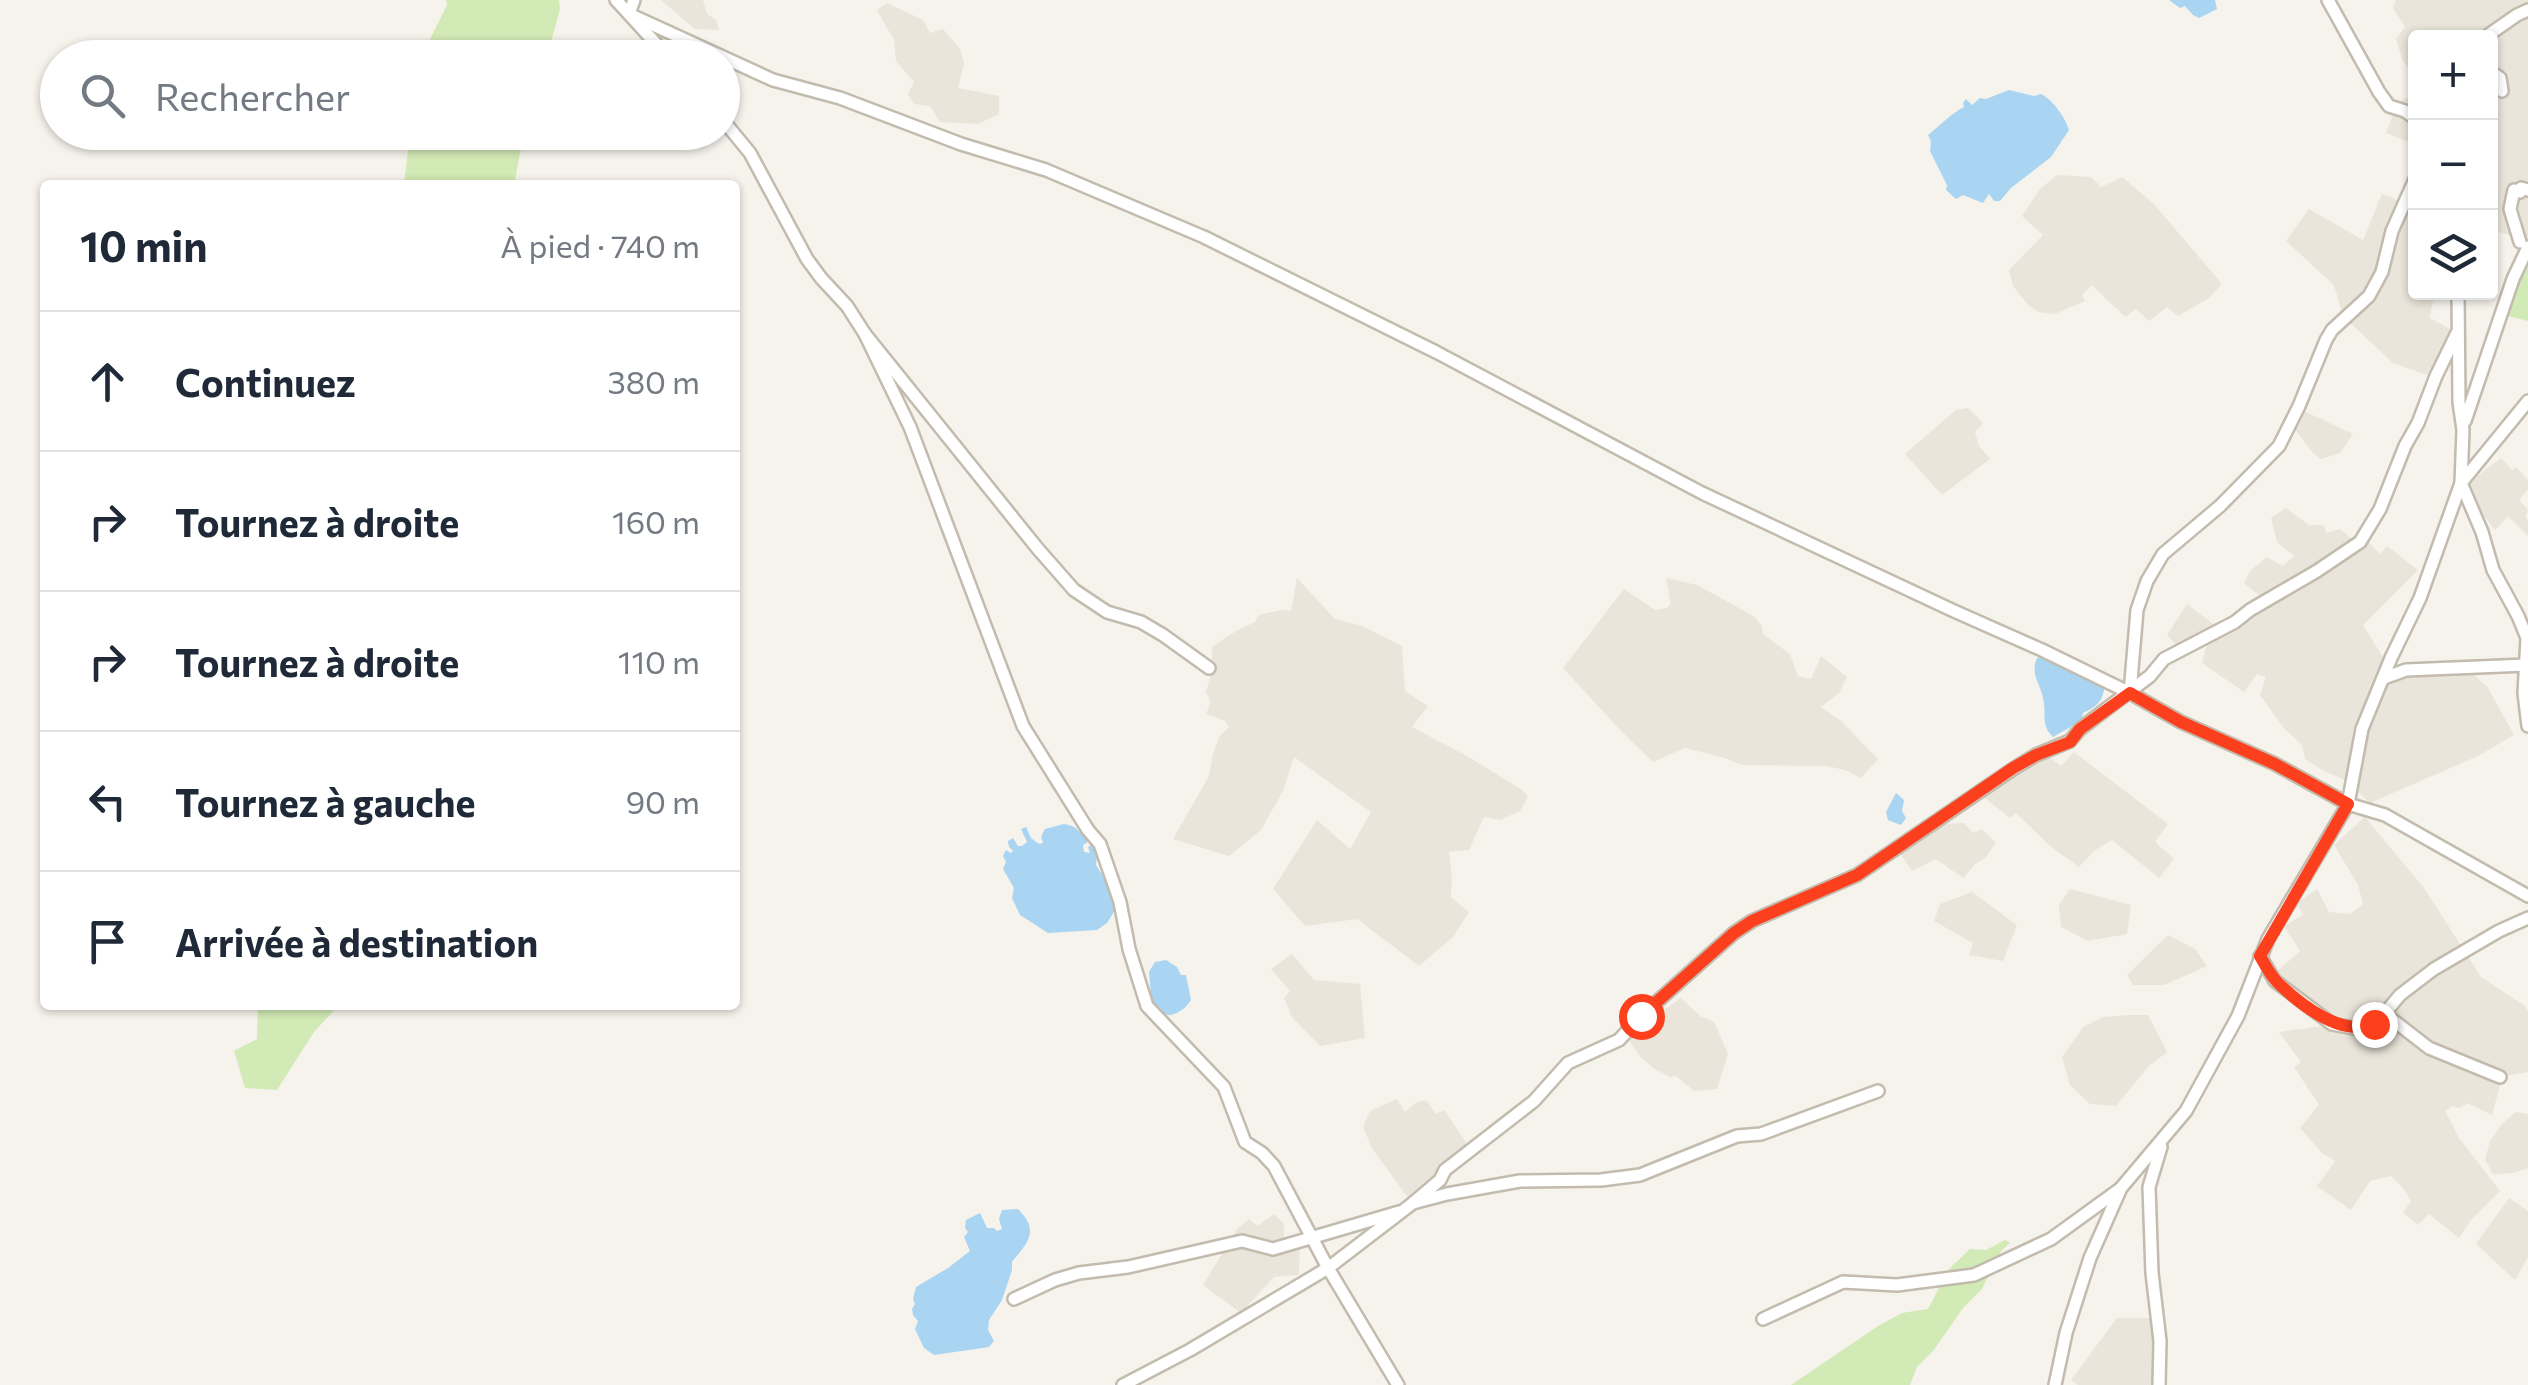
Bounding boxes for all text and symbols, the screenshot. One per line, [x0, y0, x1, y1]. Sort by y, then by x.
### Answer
map controls [2408, 30, 2498, 300]
button: + [2408, 30, 2498, 120]
search box [40, 40, 740, 150]
icon: search [75, 68, 130, 123]
text: Rechercher [155, 72, 350, 119]
button: − [2408, 120, 2498, 210]
button: layers [2408, 210, 2498, 300]
text: 10 min [80, 219, 208, 271]
text: À pied · 740 m [500, 225, 700, 265]
icon: ahead [80, 354, 135, 409]
text: Continuez [175, 358, 356, 405]
text: 380 m [607, 361, 700, 401]
icon: right [80, 494, 135, 549]
text: Tournez à droite [175, 498, 459, 545]
text: 160 m [612, 501, 700, 541]
icon: right [80, 634, 135, 689]
text: Tournez à droite [175, 638, 459, 685]
text: 110 m [618, 641, 700, 681]
icon: left [80, 774, 135, 829]
text: Tournez à gauche [175, 778, 476, 825]
text: 90 m [626, 781, 700, 821]
icon: arrive [80, 914, 135, 969]
text: Arrivée à destination [175, 918, 538, 965]
route start [1619, 994, 1665, 1040]
route end [2352, 1002, 2398, 1048]

